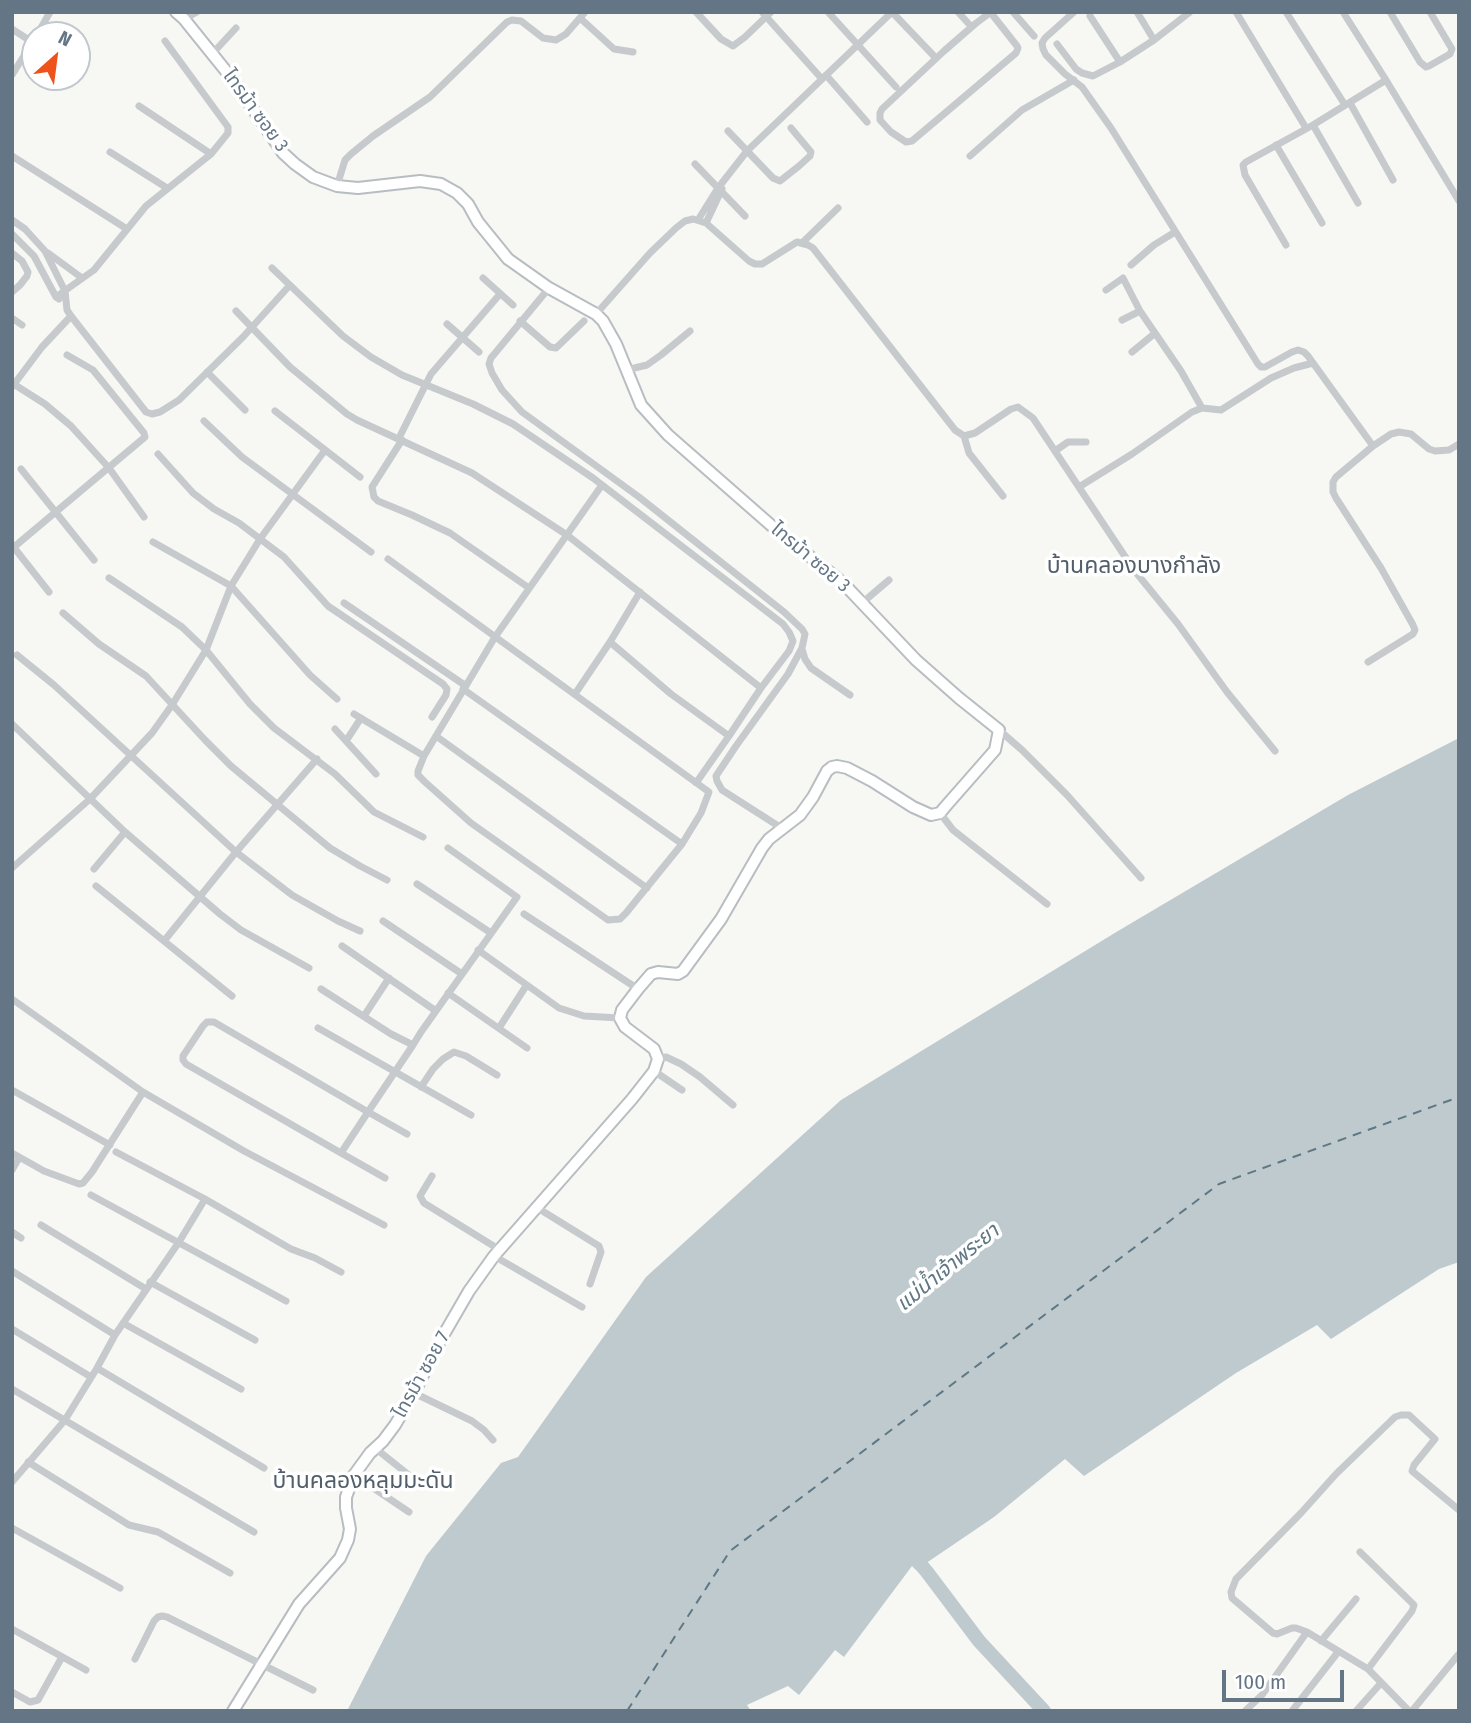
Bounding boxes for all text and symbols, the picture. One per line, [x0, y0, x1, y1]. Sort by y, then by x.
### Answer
north arrow [21, 21, 91, 91]
text: N [55, 26, 76, 52]
street label: ไทรม้า ซอย 3 [217, 65, 293, 157]
street label: ไทรม้า ซอย 3 [766, 518, 854, 598]
district label: บ้านคลองบางกำลัง [1047, 553, 1221, 581]
water label: แม่น้ำเจ้าพระยา [892, 1219, 1004, 1317]
street label: ไทรม้า ซอย 7 [389, 1328, 455, 1422]
district label: บ้านคลองหลุมมะดัน [272, 1468, 454, 1496]
scale bar [1226, 1656, 1348, 1700]
text: 100 m [1235, 1669, 1286, 1695]

